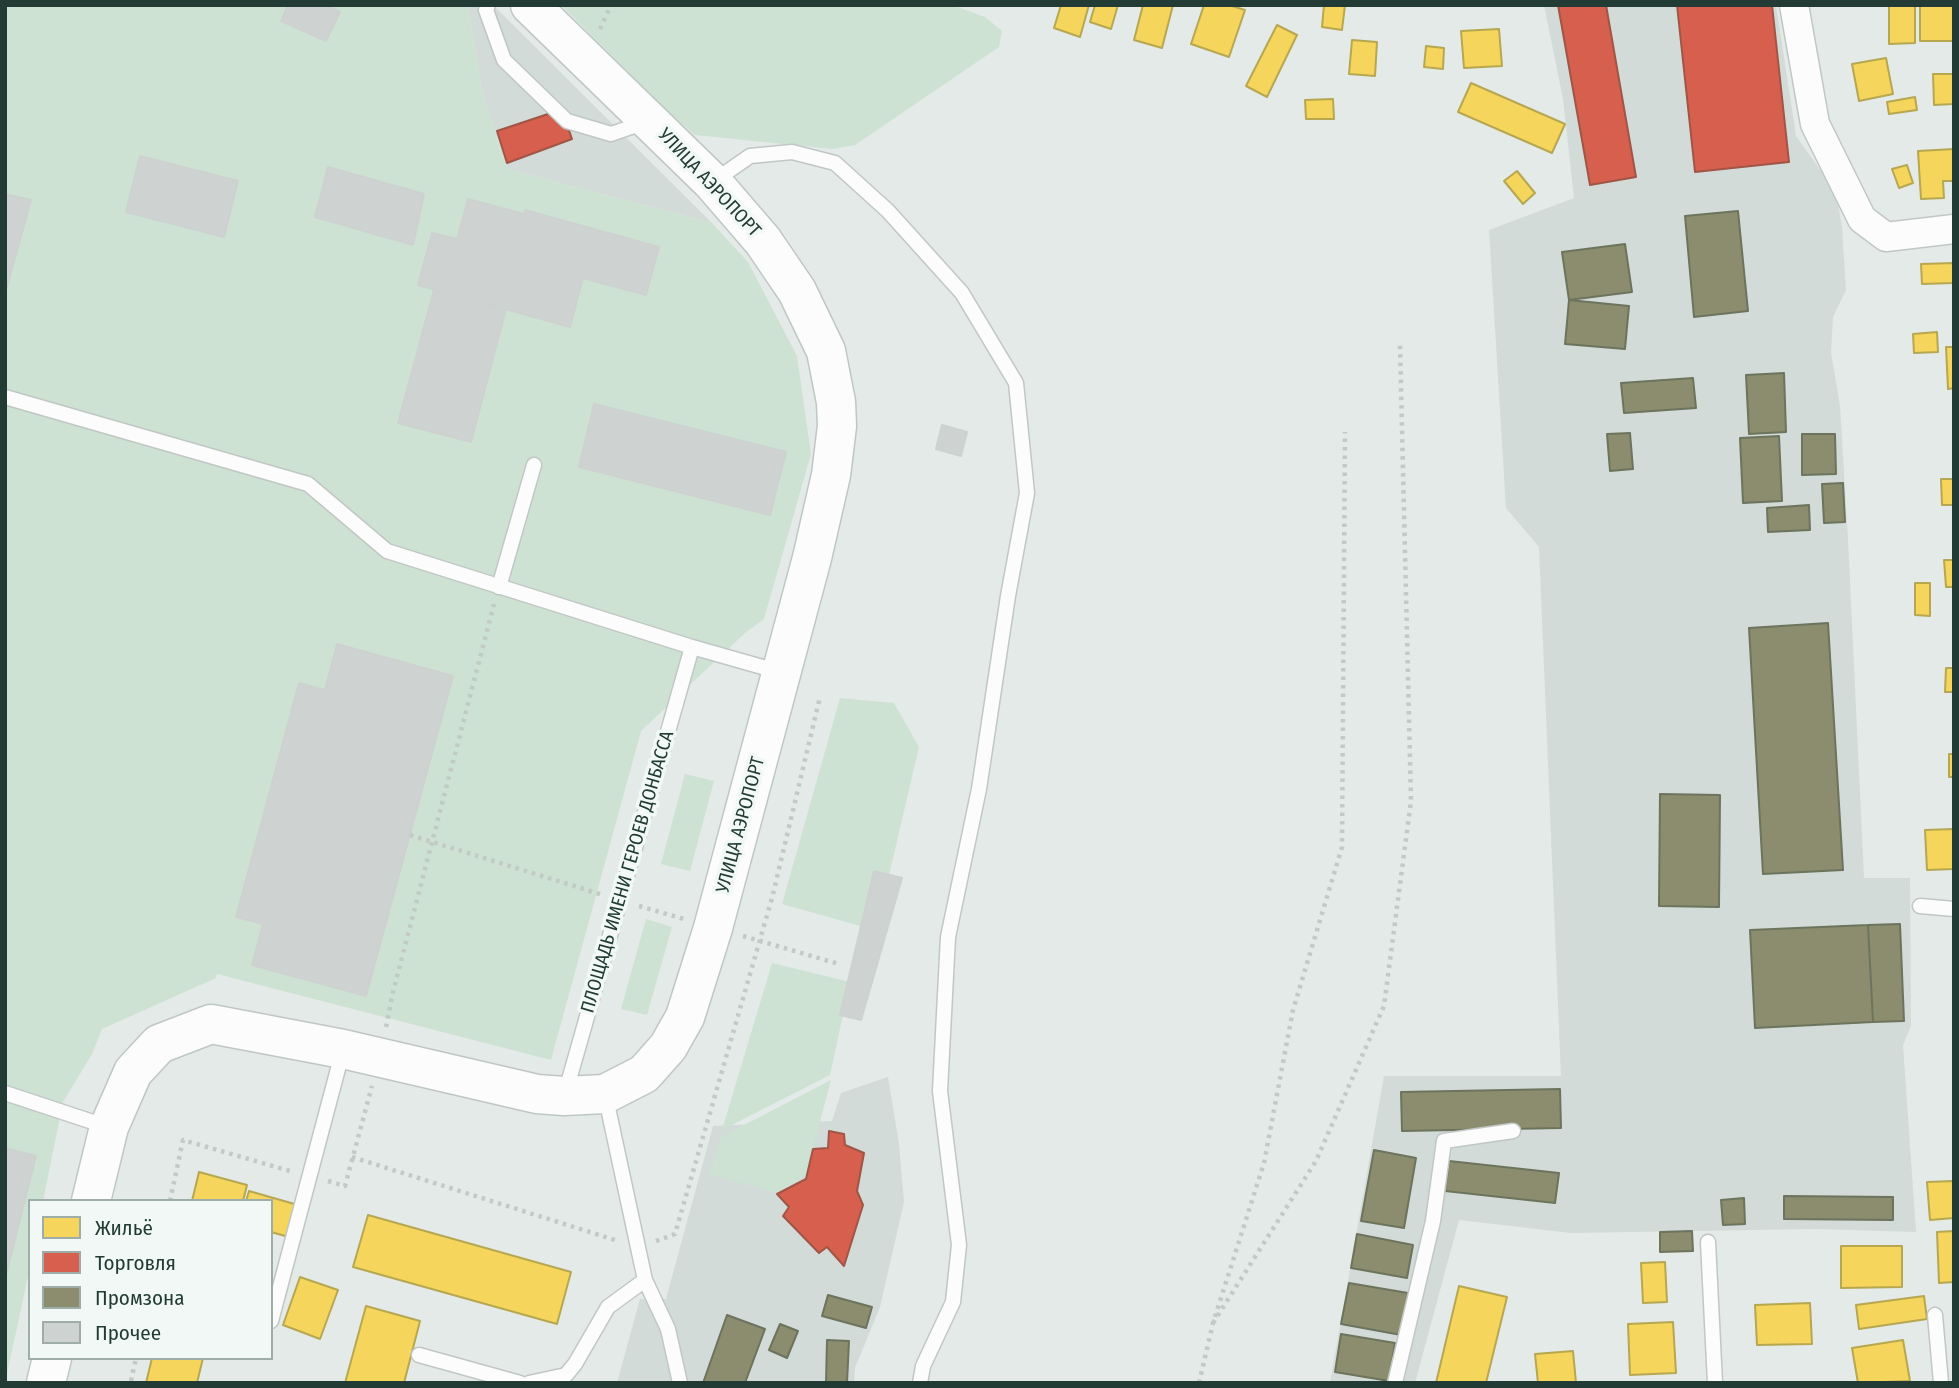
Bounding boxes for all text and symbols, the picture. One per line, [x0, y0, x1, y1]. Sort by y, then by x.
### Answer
street label: УЛИЦА АЭРОПОРТ [653, 124, 765, 242]
street label: ПЛОЩАДЬ ИМЕНИ ГЕРОЕВ ДОНБАССА [577, 728, 679, 1016]
street label: УЛИЦА АЭРОПОРТ [712, 754, 770, 896]
legend [28, 1199, 273, 1360]
text: Жильё [95, 1215, 153, 1241]
text: Торговля [95, 1250, 176, 1276]
text: Промзона [95, 1285, 184, 1311]
text: Прочее [95, 1320, 161, 1346]

